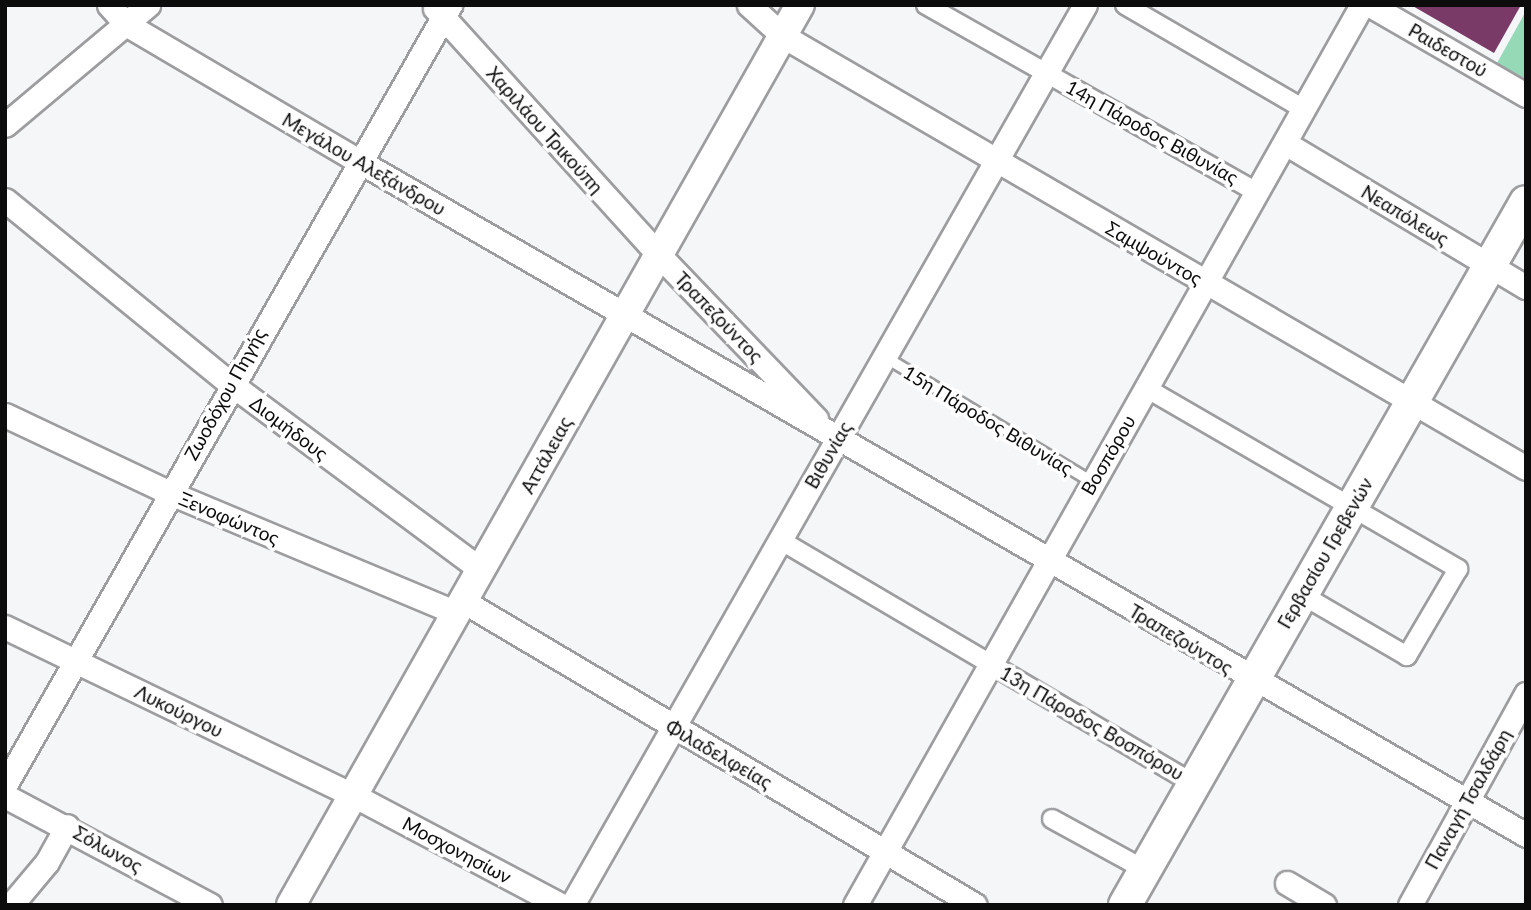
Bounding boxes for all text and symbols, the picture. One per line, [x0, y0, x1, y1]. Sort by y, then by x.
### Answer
street label: Ραιδεστού [1405, 18, 1491, 82]
street label: Χαριλάου Τρικούπη [482, 62, 608, 198]
street label: 14η Πάροδος Βιθυνίας [1062, 75, 1242, 189]
street label: Μεγάλου Αλεξάνδρου [278, 108, 450, 220]
street label: Νεαπόλεως [1357, 180, 1453, 250]
street label: Σαμψούντος [1102, 216, 1206, 290]
street label: Τραπεζούντος [670, 267, 768, 367]
street label: Ζωοδόχου Πηγής [179, 324, 271, 464]
street label: 15η Πάροδος Βιθυνίας [899, 360, 1077, 480]
street label: Διομήδους [246, 391, 332, 465]
street label: Βοσπόρου [1076, 411, 1140, 499]
street label: Αττάλειας [516, 413, 576, 497]
street label: Βιθυνίας [800, 417, 856, 493]
street label: Γερβασίου Γρεβενών [1273, 474, 1377, 632]
street label: Ξενοφώντος [176, 487, 282, 549]
street label: Τραπεζούντος [1125, 599, 1237, 679]
street label: 13η Πάροδος Βοσπόρου [996, 661, 1188, 785]
street label: Λυκούργου [131, 680, 227, 742]
street label: Φιλαδελφείας [662, 714, 776, 794]
street label: Παναγή Τσαλδάρη [1420, 725, 1516, 873]
street label: Μοσχονησίων [399, 812, 515, 888]
street label: Σόλωνος [70, 821, 146, 877]

